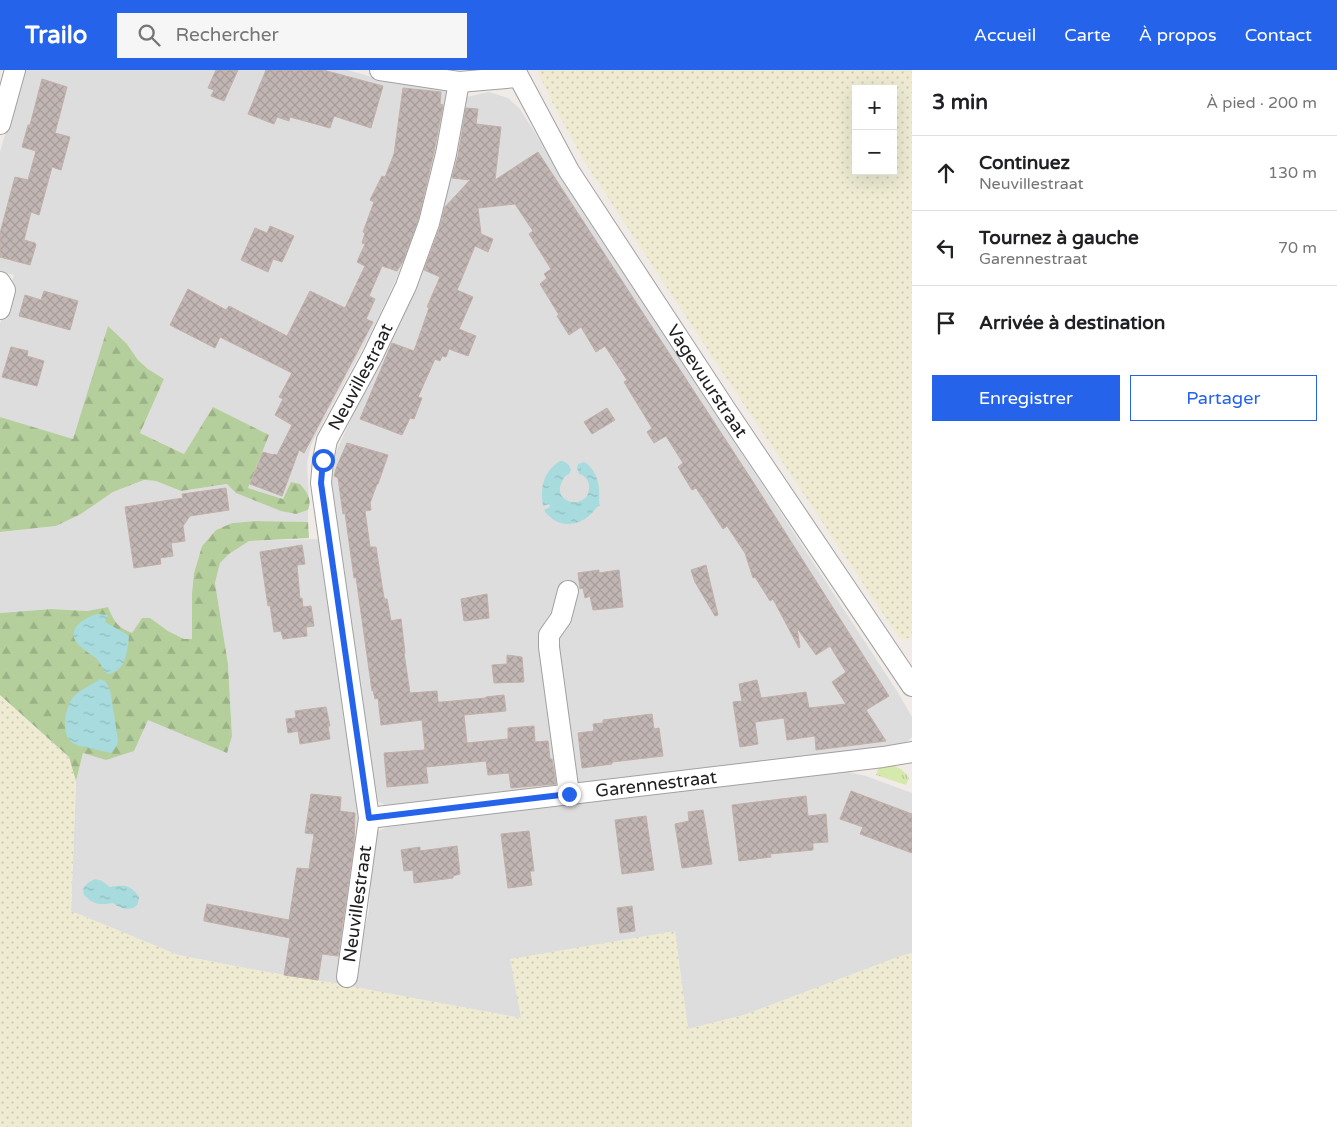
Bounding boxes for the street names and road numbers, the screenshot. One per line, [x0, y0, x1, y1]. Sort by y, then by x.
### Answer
street label: Neuvillestraat [323, 320, 398, 434]
street label: Vagevuurstraat [662, 320, 752, 442]
street label: Garennestraat [594, 766, 718, 802]
street label: Neuvillestraat [338, 844, 376, 964]

